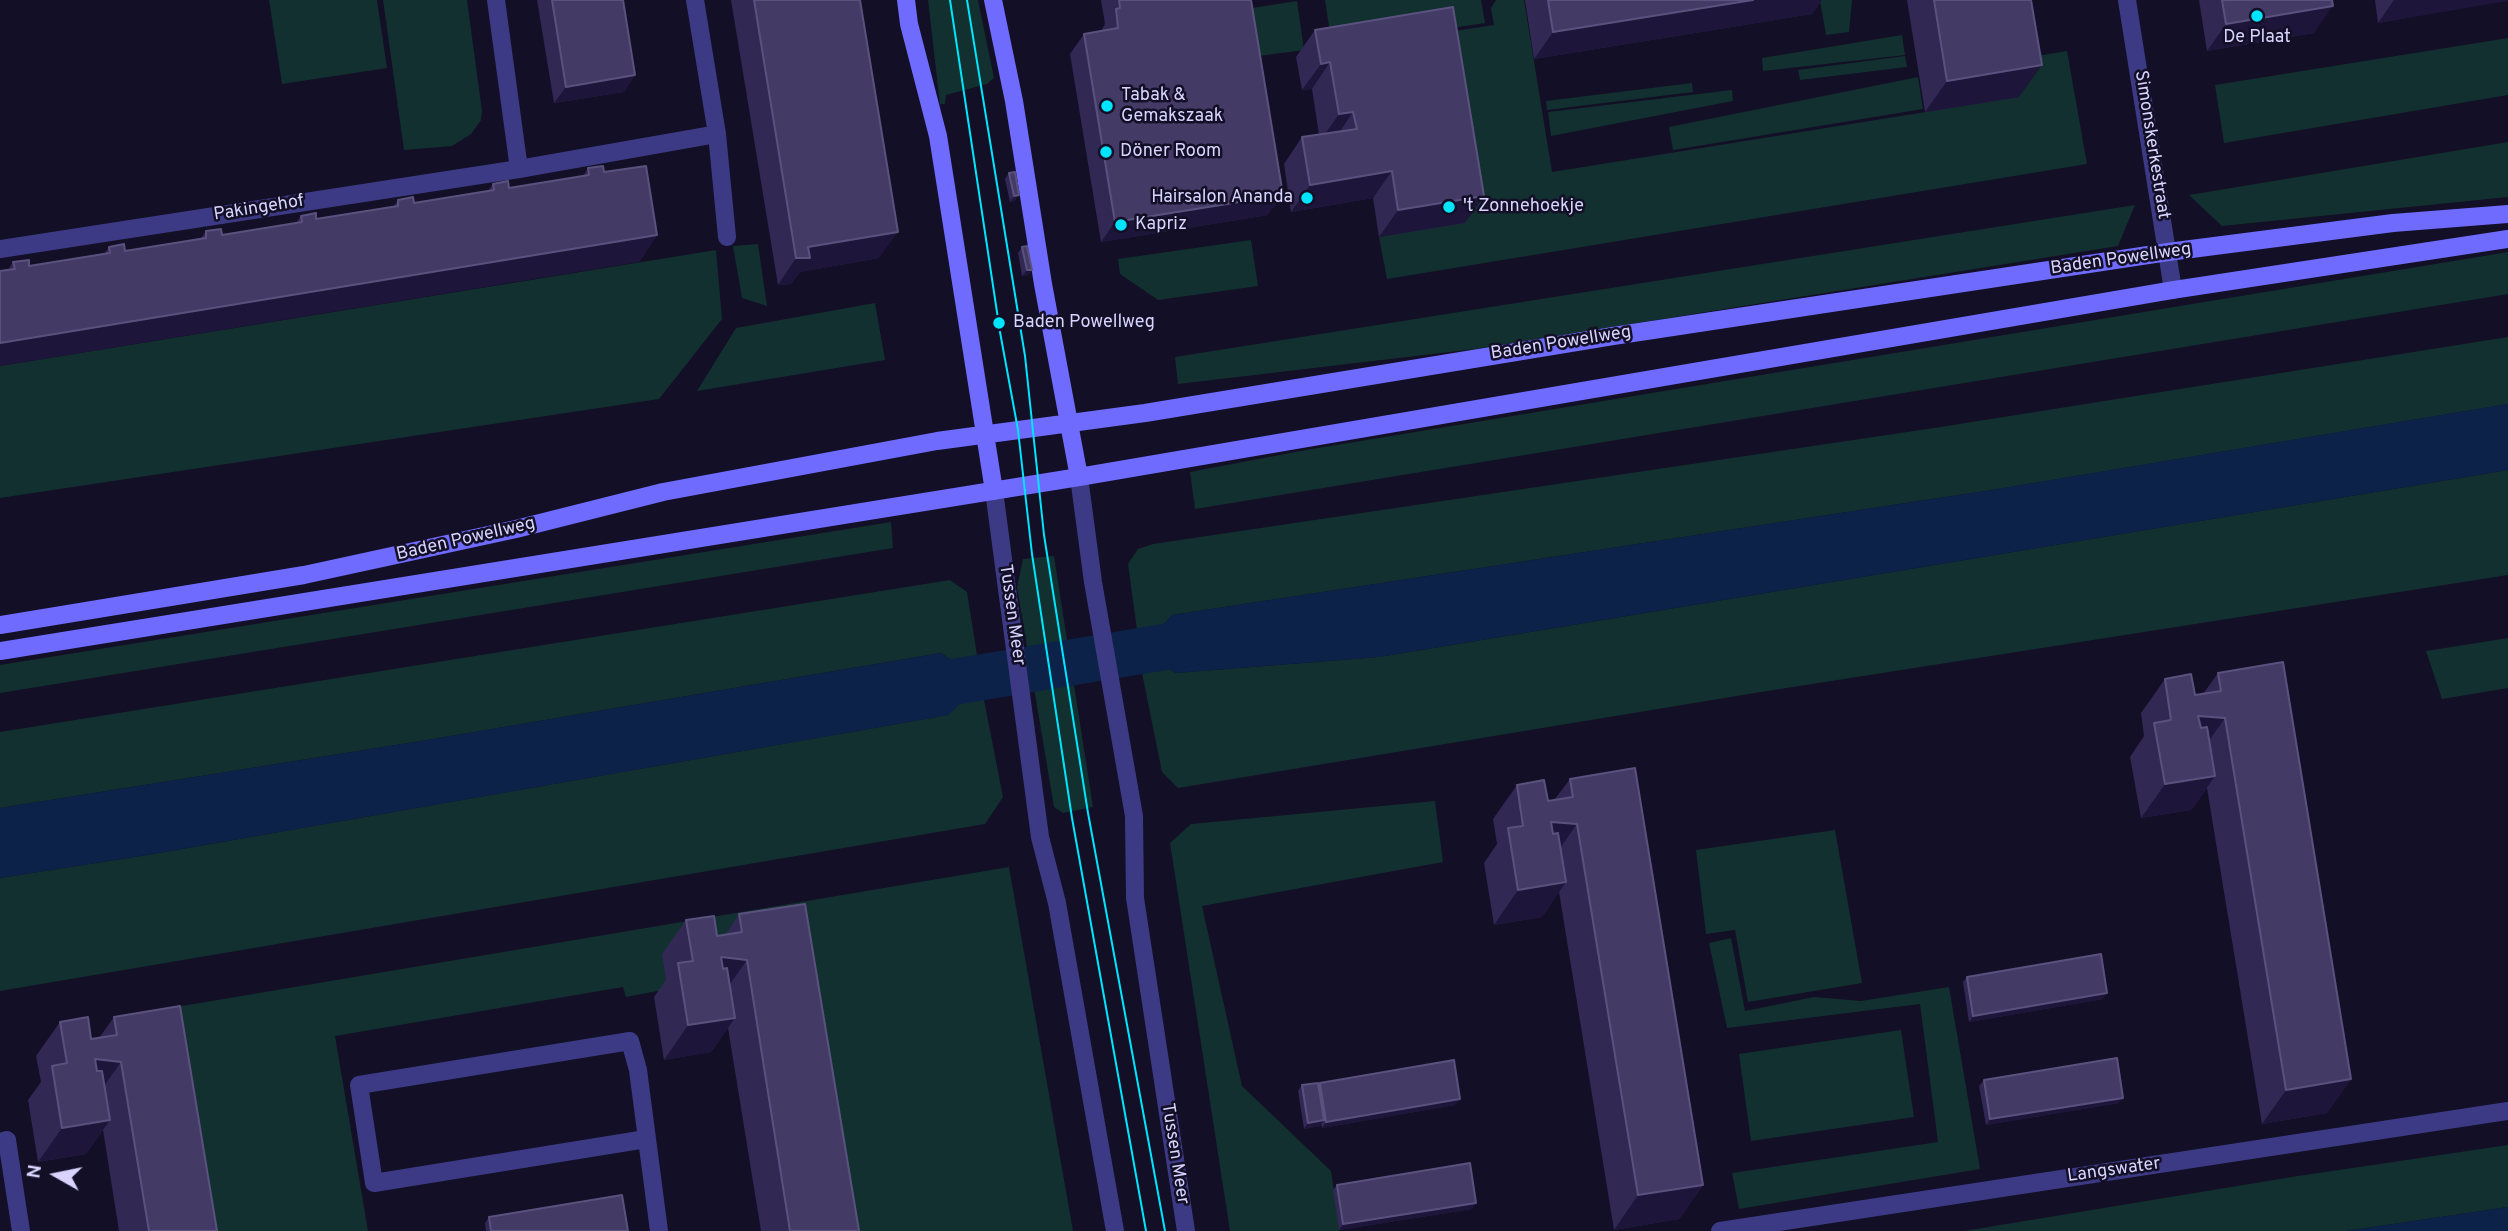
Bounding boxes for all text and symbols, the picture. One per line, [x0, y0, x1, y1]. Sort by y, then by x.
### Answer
marker: De Plaat [2249, 8, 2265, 24]
place label: De Plaat [2223, 27, 2291, 49]
street label: Simonskerkestraat [2129, 69, 2173, 221]
place label: Tabak & Gemakszaak [1121, 85, 1223, 128]
marker: Tabak & Gemakszaak [1099, 98, 1115, 114]
place label: Döner Room [1120, 141, 1221, 163]
marker: Döner Room [1098, 144, 1114, 160]
place label: Hairsalon Ananda [1151, 187, 1293, 209]
marker: Hairsalon Ananda [1299, 190, 1315, 206]
street label: Pakingehof [212, 191, 306, 227]
place label: 't Zonnehoekje [1463, 196, 1584, 218]
marker: 't Zonnehoekje [1441, 199, 1457, 215]
place label: Kapriz [1135, 214, 1187, 236]
marker: Kapriz [1113, 217, 1129, 233]
street label: Baden Powellweg [2049, 239, 2193, 281]
place label: Baden Powellweg [1013, 312, 1155, 334]
marker: Baden Powellweg [991, 315, 1007, 331]
street label: Baden Powellweg [1489, 322, 1633, 366]
street label: Baden Powellweg [394, 514, 538, 566]
street label: Tussen Meer [993, 563, 1029, 667]
street label: Tussen Meer [1155, 1102, 1193, 1206]
north arrow [21, 1140, 91, 1210]
street label: Langswater [2066, 1154, 2162, 1188]
text: N [22, 1163, 48, 1180]

